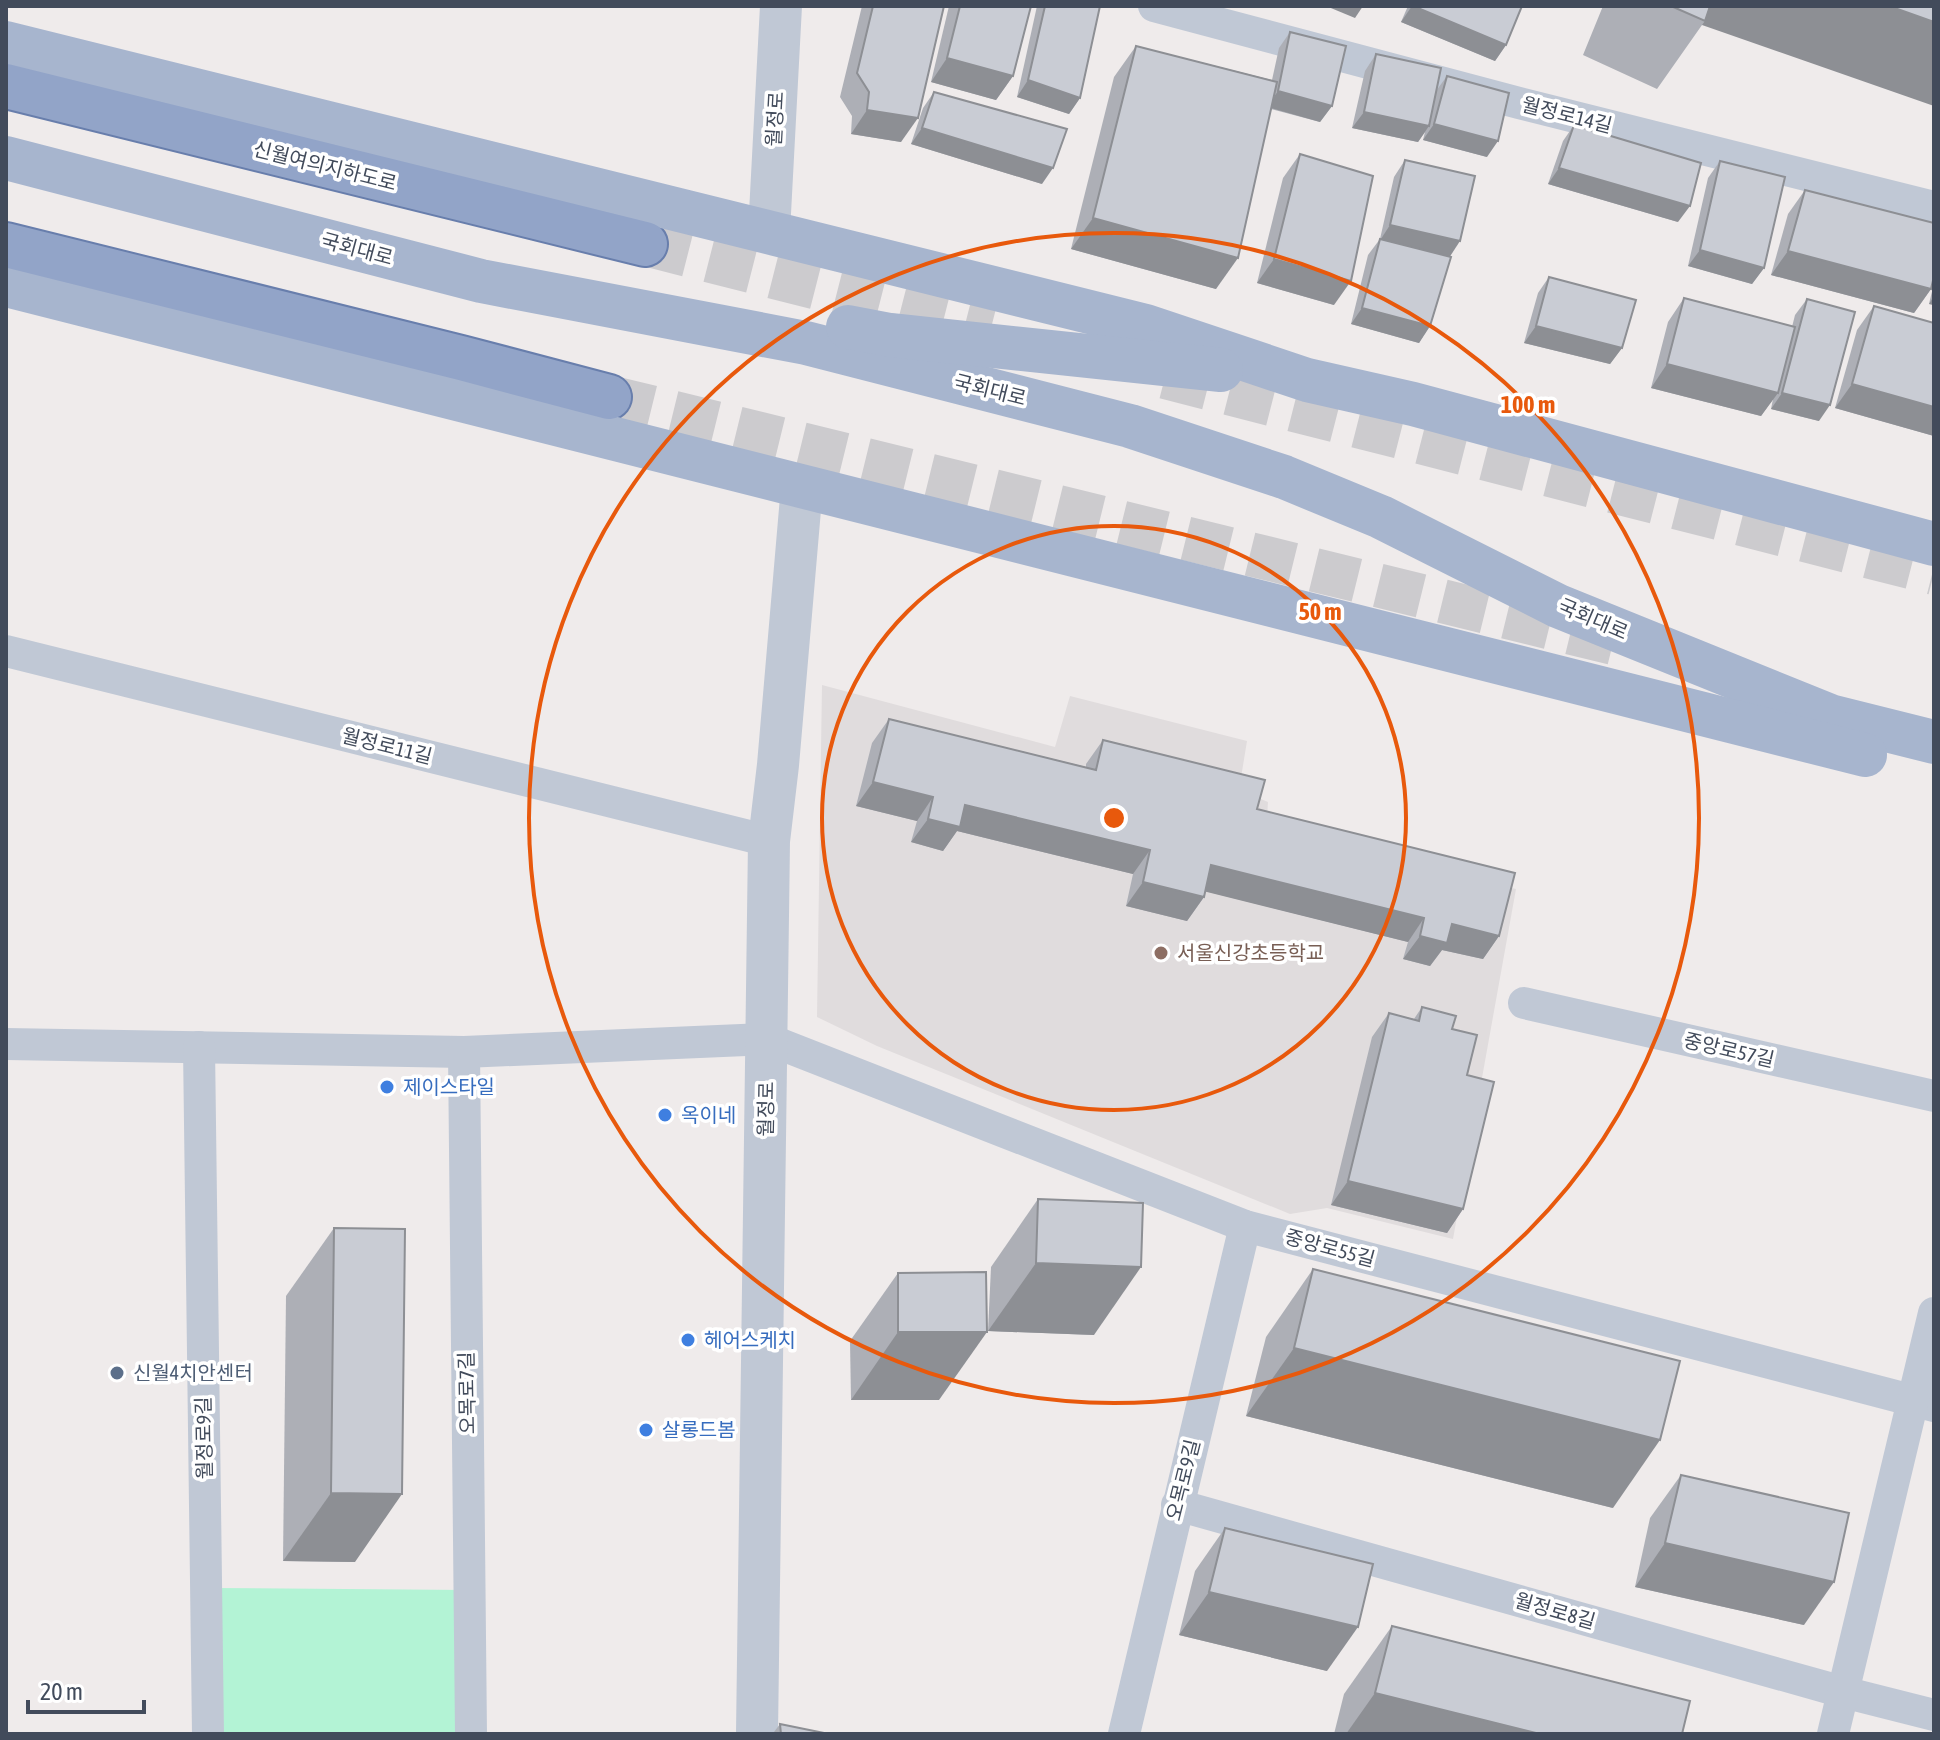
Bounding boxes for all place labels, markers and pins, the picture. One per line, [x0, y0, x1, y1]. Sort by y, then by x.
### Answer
centre of rings [1100, 804, 1128, 832]
place label: 서울신강초등학교 [1177, 941, 1324, 964]
marker: 서울신강초등학교 [1152, 944, 1170, 962]
place label: 제이스타일 [403, 1075, 495, 1098]
marker: 제이스타일 [378, 1078, 396, 1096]
place label: 옥이네 [681, 1103, 736, 1126]
marker: 옥이네 [656, 1106, 674, 1124]
place label: 헤어스케치 [704, 1328, 796, 1351]
marker: 헤어스케치 [679, 1331, 697, 1349]
place label: 신월4치안센터 [133, 1361, 253, 1384]
marker: 신월4치안센터 [108, 1364, 126, 1382]
place label: 살롱드봄 [662, 1418, 736, 1441]
marker: 살롱드봄 [637, 1421, 655, 1439]

